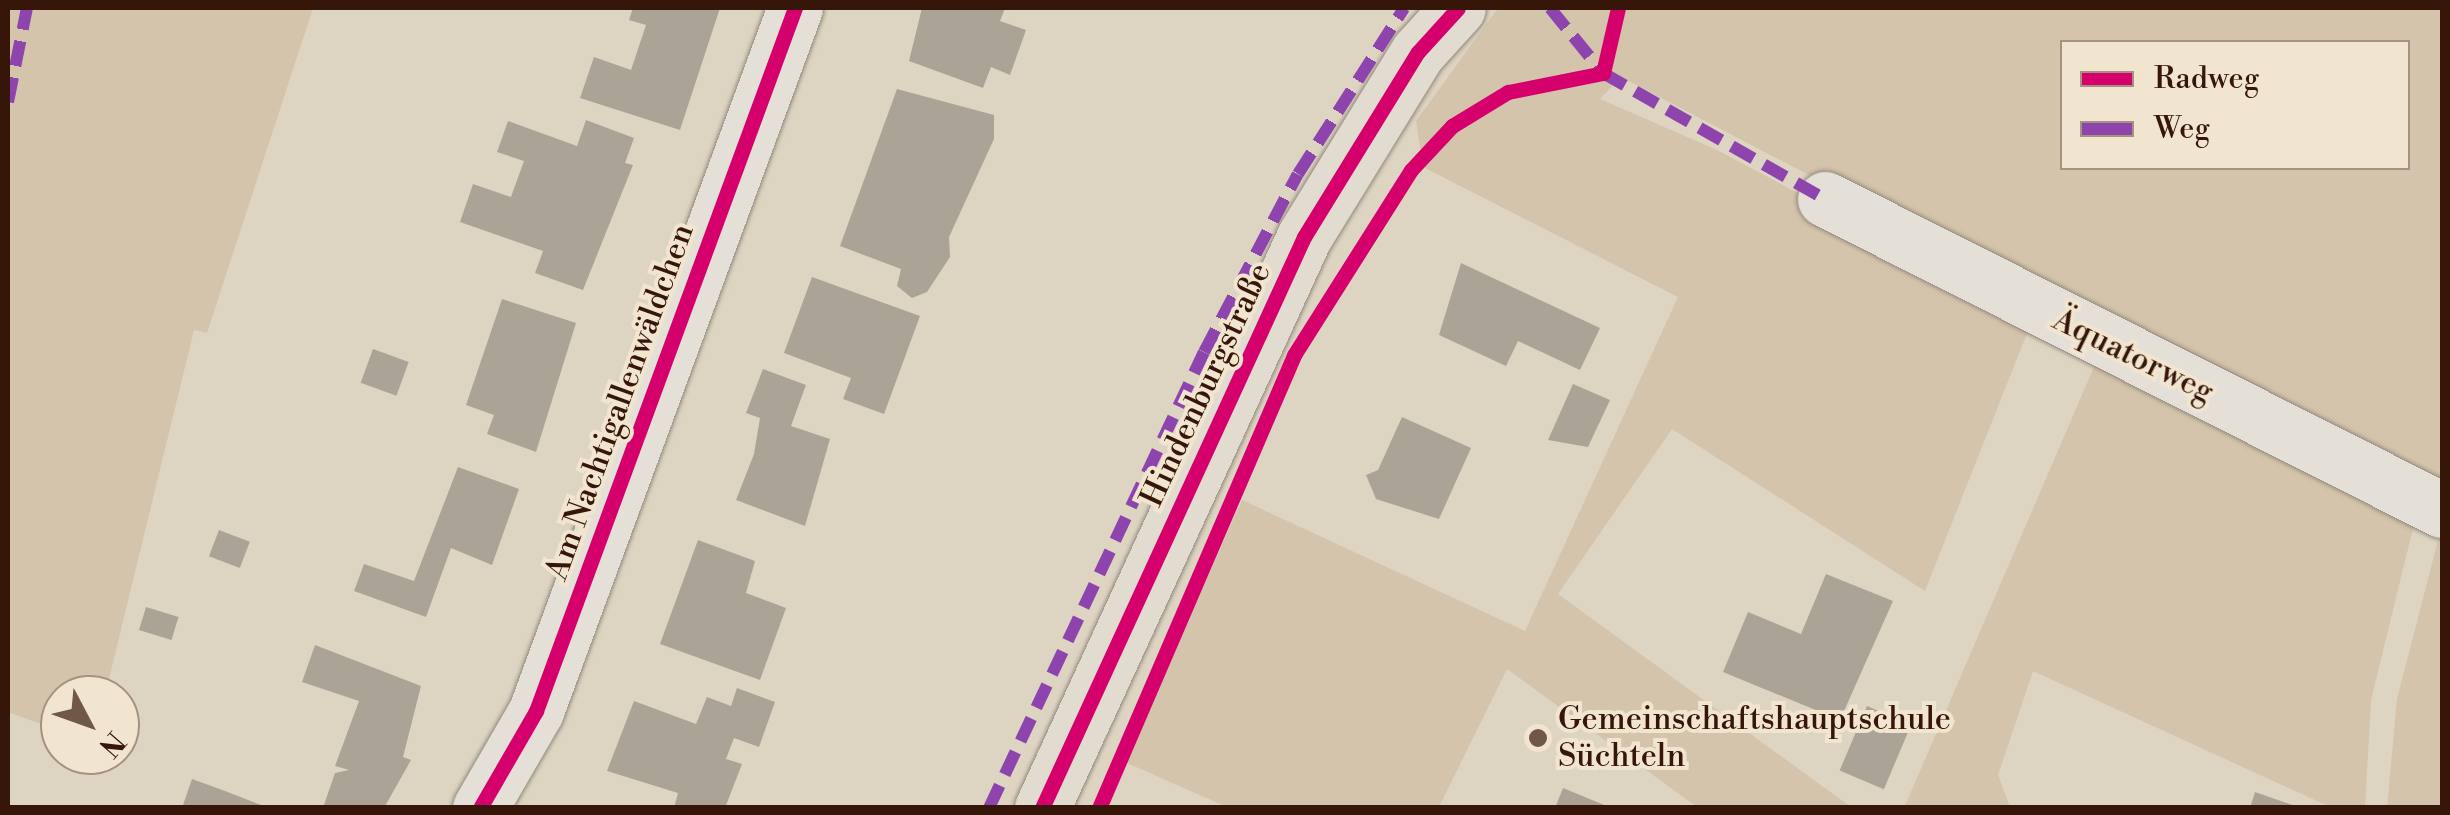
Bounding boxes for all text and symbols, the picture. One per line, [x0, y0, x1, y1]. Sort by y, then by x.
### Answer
legend [2060, 40, 2410, 170]
text: Radweg [2154, 60, 2259, 98]
text: Weg [2154, 110, 2210, 148]
street label: Am Nachtigallenwäldchen [538, 219, 702, 585]
street label: Hindenburgstraße [1133, 257, 1279, 513]
street label: Äquatorweg [2046, 301, 2220, 411]
north arrow [40, 675, 140, 775]
place label: Gemeinschaftshauptschule Süchteln [1558, 701, 1951, 776]
text: N [91, 724, 132, 764]
marker: Gemeinschaftshauptschule Süchteln [1527, 727, 1549, 749]

